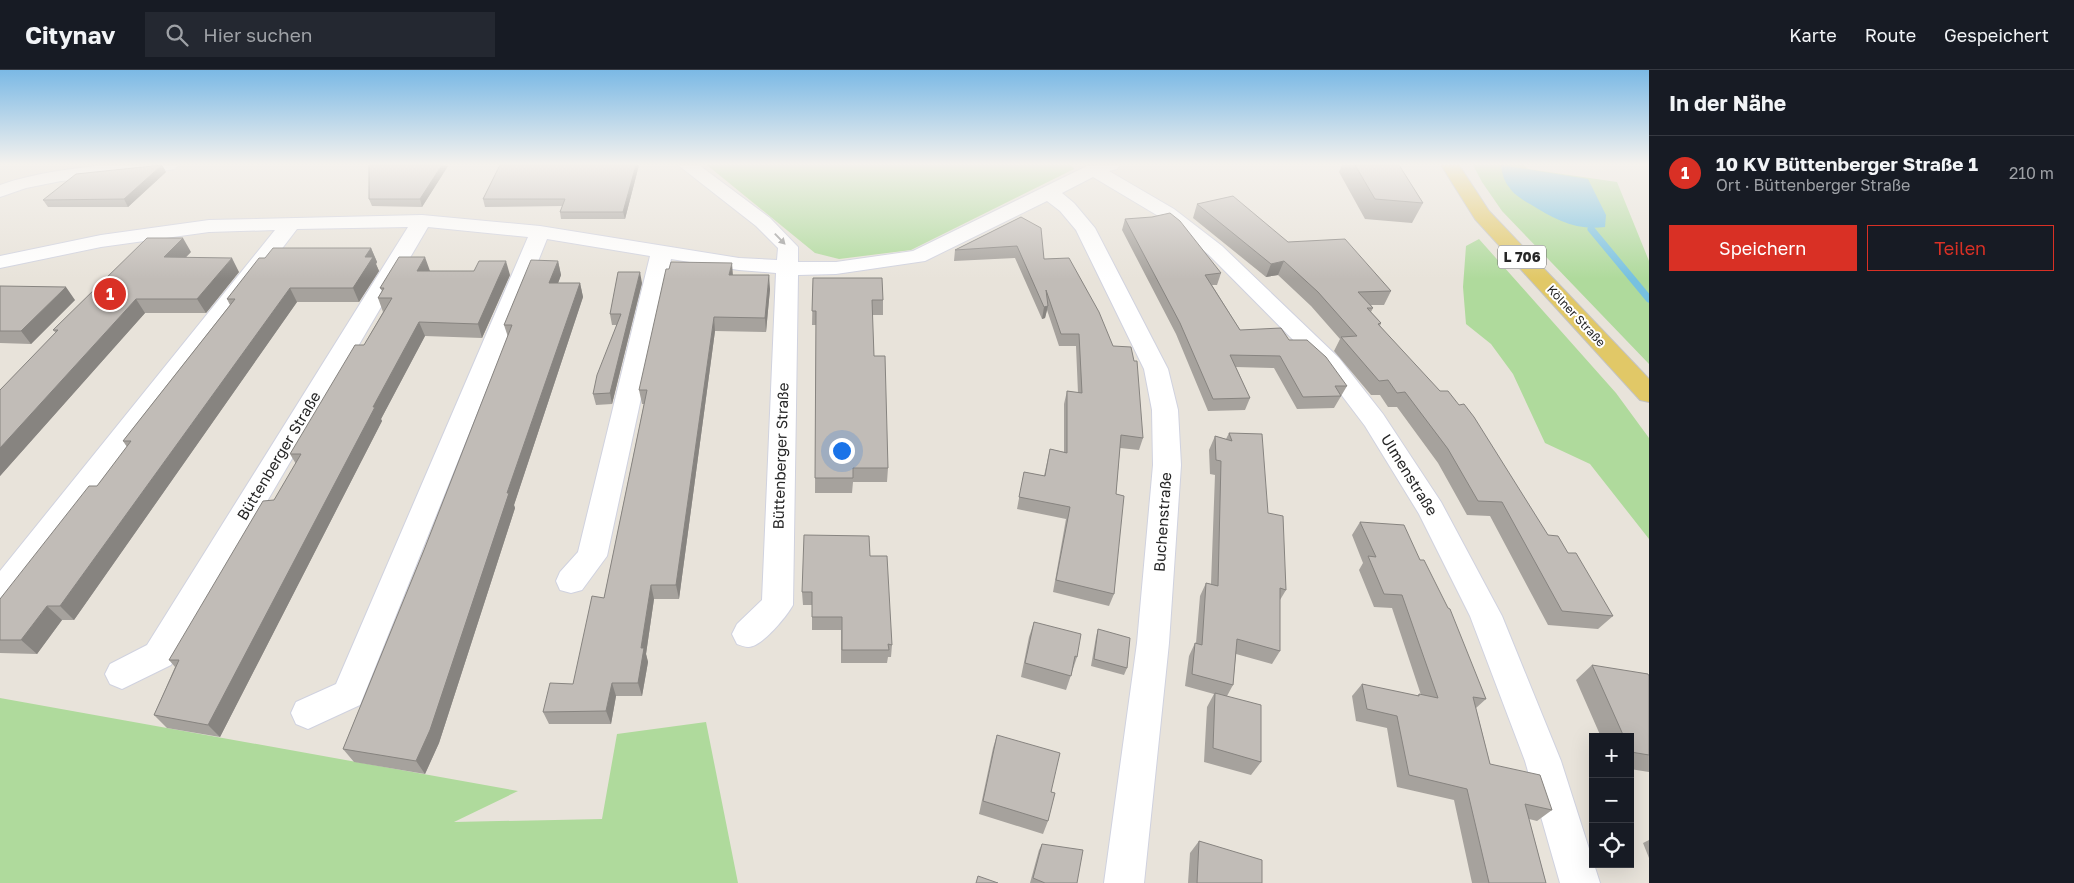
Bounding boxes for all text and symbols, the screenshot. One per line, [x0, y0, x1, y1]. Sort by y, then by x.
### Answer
search box [145, 12, 495, 57]
text: Citynav [25, 20, 115, 49]
icon: search [163, 21, 191, 49]
text: Hier suchen [203, 23, 312, 46]
text: Karte [1789, 24, 1837, 46]
text: Route [1865, 24, 1916, 46]
text: Gespeichert [1944, 24, 2049, 46]
text: In der Nähe [1669, 90, 1786, 116]
text: 10 KV Büttenberger Straße 1 [1716, 152, 1978, 175]
text: 1 [1681, 163, 1689, 183]
text: 210 m [2009, 163, 2054, 183]
text: Ort · Büttenberger Straße [1716, 175, 1910, 195]
button: Speichern [1669, 225, 1857, 271]
button: Teilen [1867, 225, 2054, 271]
one-way arrow [774, 232, 786, 244]
road number: L 706 [1498, 246, 1546, 268]
pin: 1 [94, 275, 126, 313]
street label: Kölner Straße [1544, 282, 1609, 350]
street label: Büttenberger Straße [768, 382, 792, 530]
street label: Büttenberger Straße [233, 388, 324, 523]
street label: Ulmenstraße [1378, 430, 1442, 519]
your location [829, 438, 855, 464]
street label: Buchenstraße [1150, 471, 1174, 572]
map controls [1589, 733, 1634, 868]
button: + [1589, 733, 1634, 778]
button: − [1589, 778, 1634, 823]
button: locate [1589, 823, 1634, 868]

